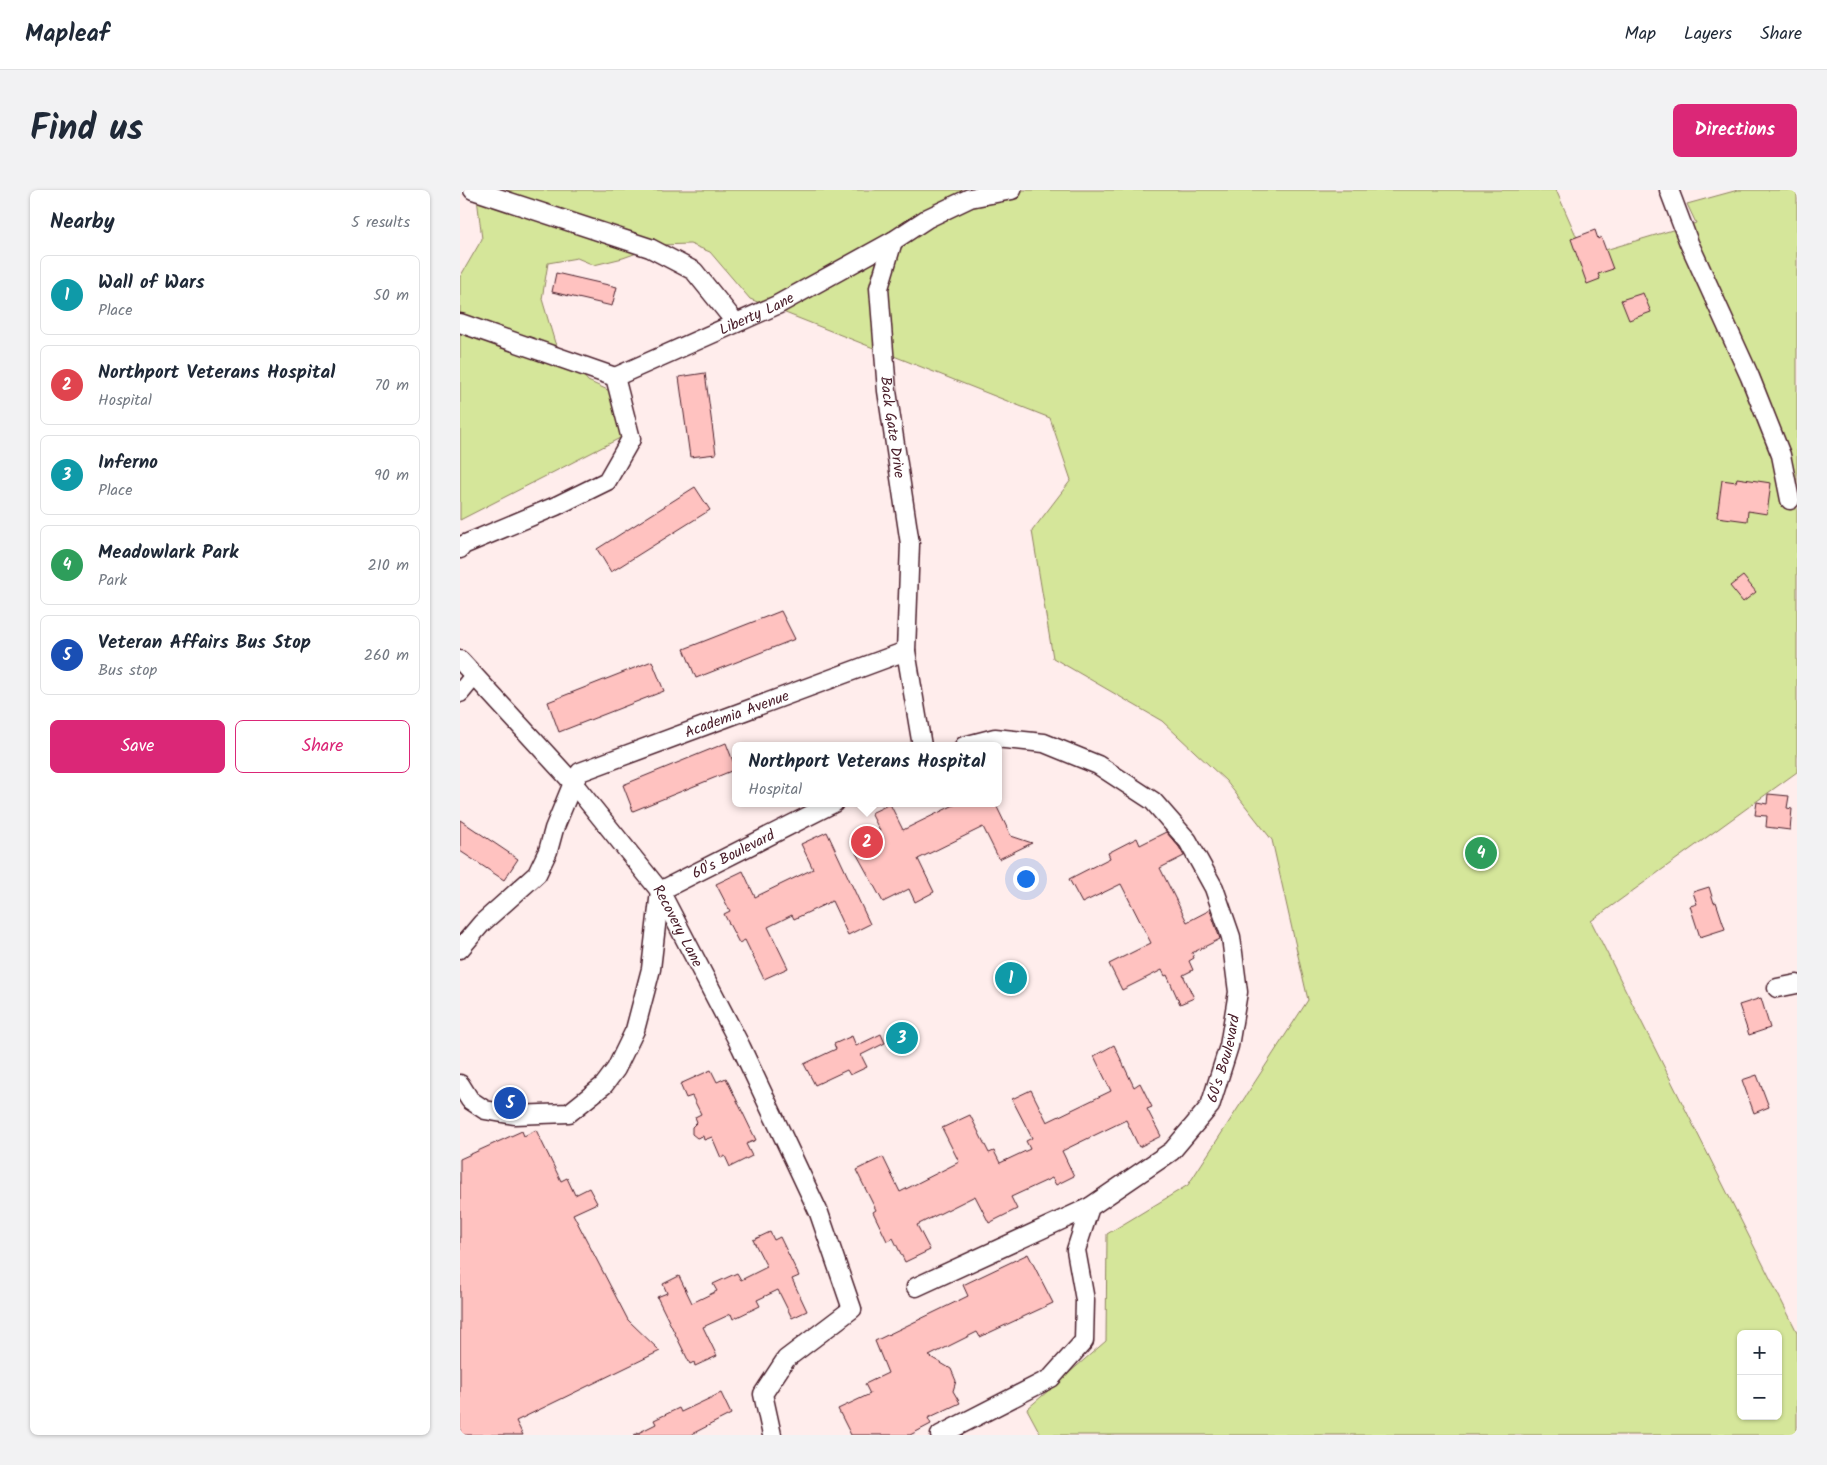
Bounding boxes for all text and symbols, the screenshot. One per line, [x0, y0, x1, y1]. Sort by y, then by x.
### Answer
text: Mapleaf [25, 15, 109, 54]
text: Map [1625, 20, 1656, 49]
text: Layers [1684, 20, 1732, 49]
text: Share [1760, 20, 1802, 49]
text: Find us [30, 102, 143, 158]
button: Directions [1673, 104, 1797, 157]
text: Nearby [50, 206, 115, 239]
text: 5 results [351, 210, 410, 235]
text: Wall of Wars [98, 268, 205, 298]
text: 1 [65, 283, 69, 308]
text: 50 m [373, 283, 409, 308]
street label: Liberty Lane [715, 287, 799, 342]
text: Place [98, 298, 132, 323]
text: Northport Veterans Hospital [98, 358, 335, 388]
text: 2 [62, 373, 72, 398]
text: 70 m [374, 373, 409, 398]
street label: Back Gate Drive [873, 376, 911, 480]
text: Hospital [98, 388, 152, 413]
text: Inferno [98, 448, 158, 478]
text: 3 [63, 463, 71, 488]
text: 90 m [374, 463, 409, 488]
text: Place [98, 478, 132, 503]
text: Meadowlark Park [98, 538, 238, 568]
text: 4 [63, 553, 71, 578]
text: 210 m [368, 553, 409, 578]
text: Park [98, 568, 127, 593]
text: Veteran Affairs Bus Stop [98, 628, 311, 658]
text: 5 [63, 643, 71, 668]
text: 260 m [364, 643, 409, 668]
text: Bus stop [98, 658, 157, 683]
street label: Academia Avenue [681, 684, 793, 745]
button: Save [50, 720, 225, 773]
button: Share [235, 720, 410, 773]
popup [732, 742, 1002, 807]
text: Northport Veterans Hospital [748, 747, 986, 777]
text: Hospital [748, 777, 802, 802]
pin: 2 [851, 823, 883, 861]
street label: 60's Boulevard [688, 824, 780, 886]
pin: 4 [1465, 834, 1497, 872]
your location [1013, 866, 1039, 892]
street label: Recovery Lane [646, 880, 709, 972]
pin: 1 [995, 959, 1027, 997]
street label: 60's Boulevard [1201, 1012, 1247, 1106]
pin: 3 [886, 1019, 918, 1057]
pin: 5 [494, 1084, 526, 1122]
map controls [1737, 1330, 1782, 1420]
button: + [1737, 1330, 1782, 1375]
button: − [1737, 1375, 1782, 1420]

